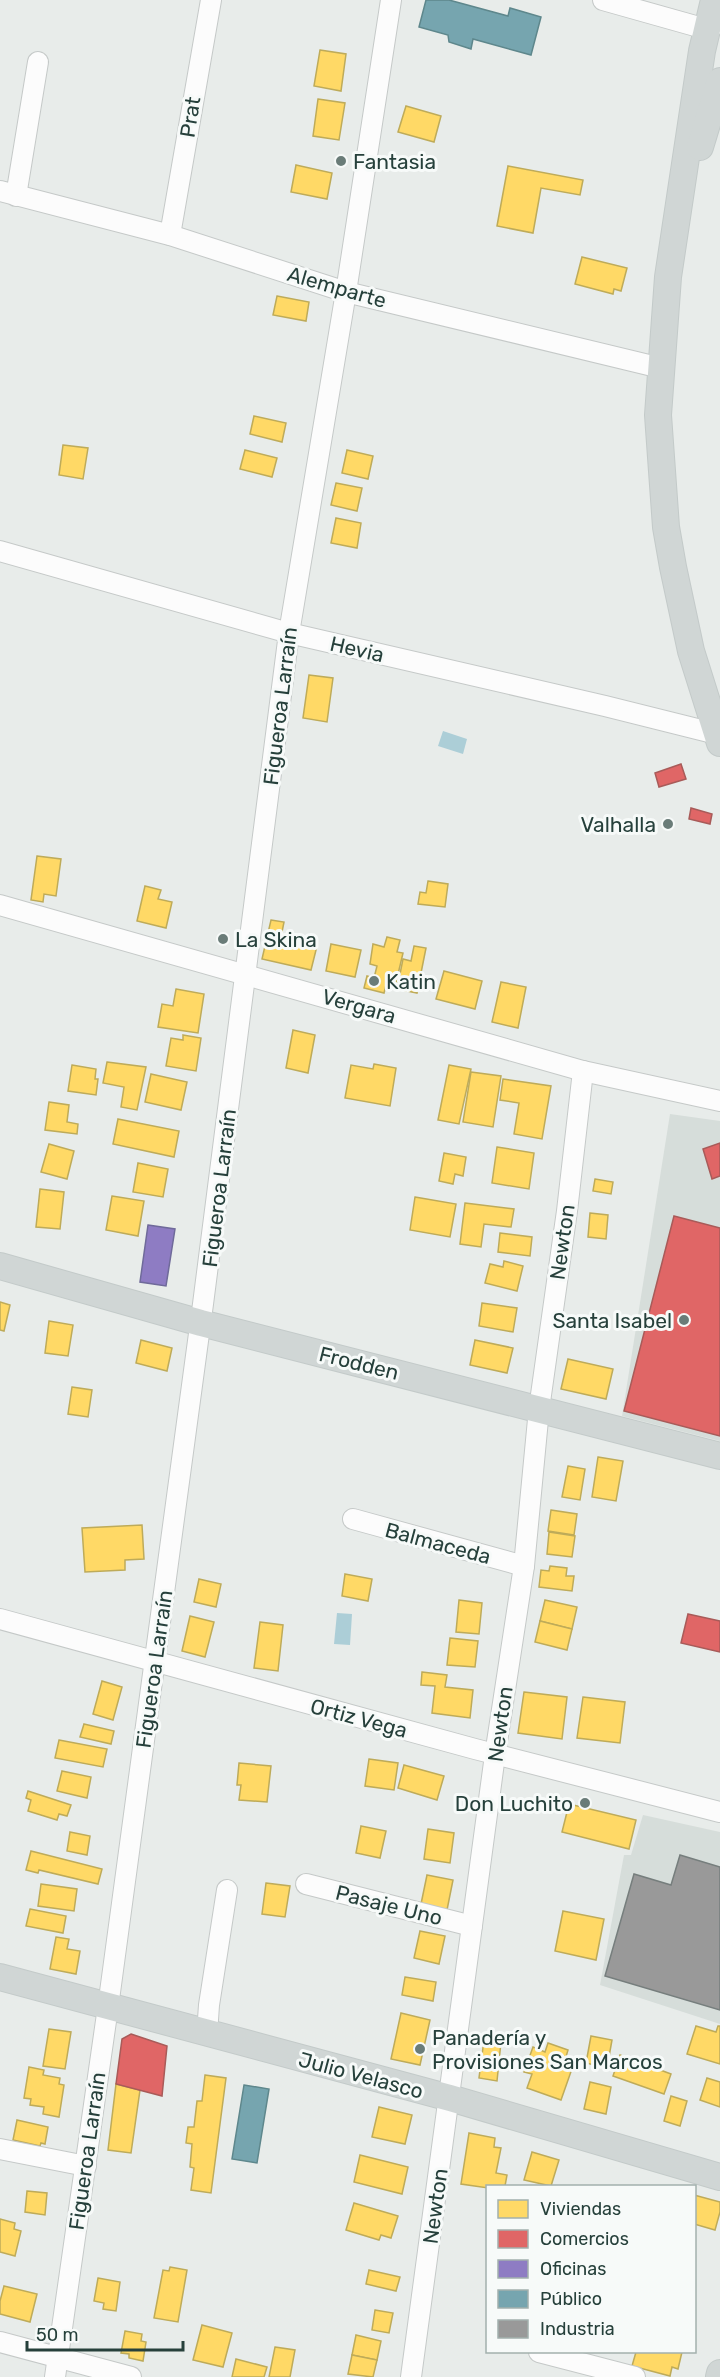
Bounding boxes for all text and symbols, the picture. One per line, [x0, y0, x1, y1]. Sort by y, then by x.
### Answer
street label: Prat [174, 95, 206, 139]
place label: Fantasia [353, 149, 436, 174]
marker: Fantasia [334, 154, 348, 168]
street label: Alemparte [285, 261, 389, 313]
street label: Figueroa Larraín [258, 625, 302, 787]
street label: Hevia [328, 631, 386, 667]
place label: Valhalla [581, 812, 656, 837]
marker: Valhalla [661, 817, 675, 831]
place label: La Skina [235, 927, 317, 952]
marker: La Skina [216, 932, 230, 946]
place label: Katin [386, 969, 436, 994]
marker: Katin [367, 974, 381, 988]
street label: Vergara [319, 984, 399, 1028]
street label: Figueroa Larraín [197, 1107, 241, 1269]
street label: Newton [544, 1203, 580, 1281]
place label: Santa Isabel [552, 1308, 672, 1333]
marker: Santa Isabel [677, 1313, 691, 1327]
street label: Frodden [317, 1341, 401, 1385]
street label: Balmaceda [382, 1517, 494, 1569]
street label: Figueroa Larraín [131, 1588, 177, 1750]
street label: Newton [482, 1685, 518, 1763]
street label: Ortiz Vega [308, 1693, 410, 1743]
place label: Don Luchito [455, 1791, 573, 1816]
marker: Don Luchito [578, 1796, 592, 1810]
street label: Pasaje Uno [333, 1880, 445, 1930]
place label: Panadería y Provisiones San Marcos [432, 2025, 663, 2074]
marker: Panadería y Provisiones San Marcos [413, 2042, 427, 2056]
street label: Julio Velasco [296, 2046, 426, 2104]
street label: Figueroa Larraín [64, 2070, 110, 2232]
street label: Newton [417, 2167, 453, 2245]
legend [486, 2185, 696, 2353]
text: Viviendas [540, 2198, 621, 2220]
text: Comercios [540, 2228, 629, 2250]
text: Oficinas [540, 2258, 606, 2280]
text: Público [540, 2288, 602, 2310]
scale bar [27, 2314, 183, 2352]
text: Industria [540, 2318, 615, 2340]
text: 50 m [36, 2324, 79, 2346]

